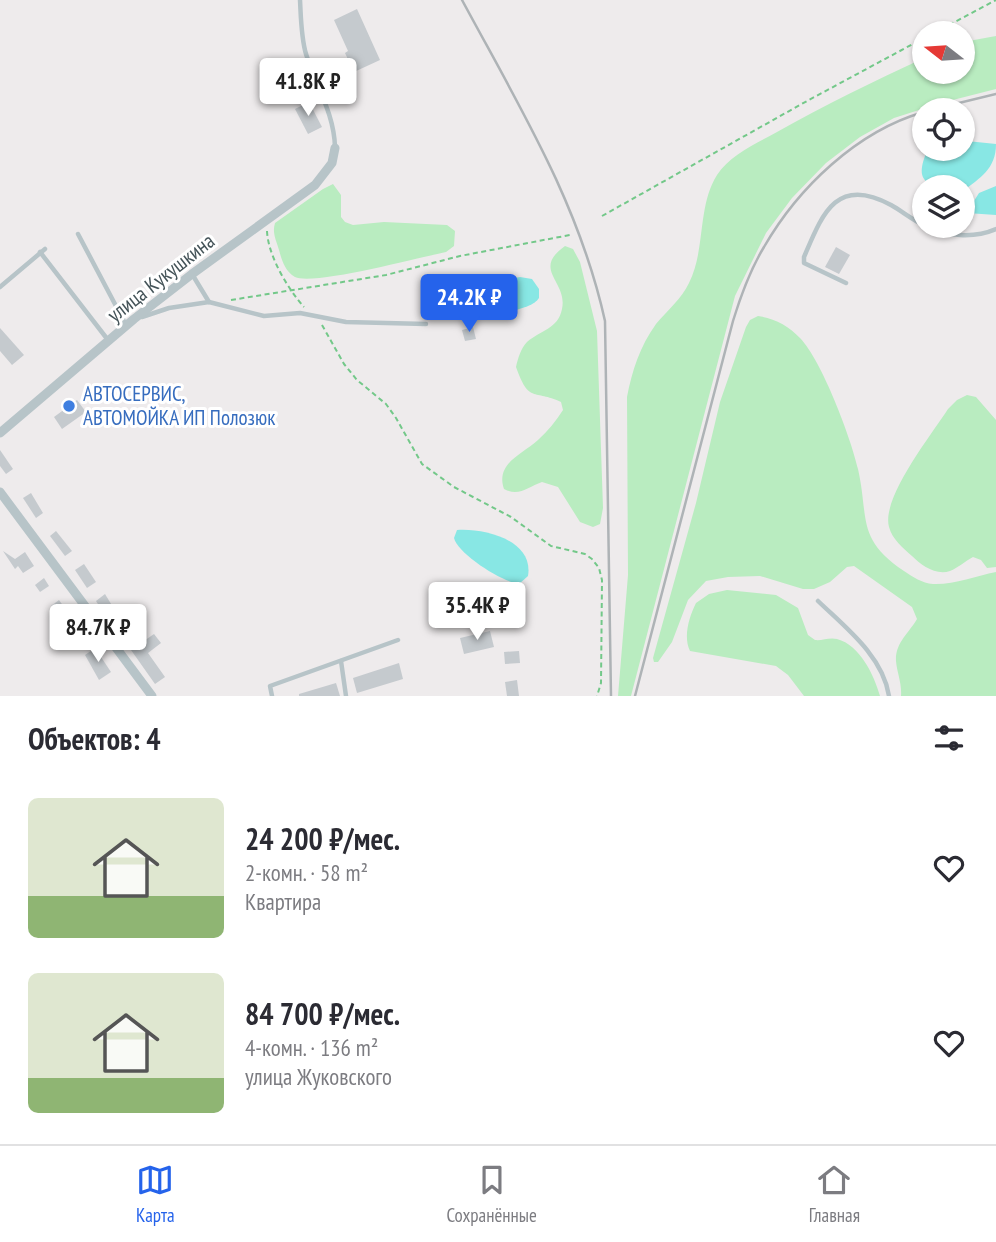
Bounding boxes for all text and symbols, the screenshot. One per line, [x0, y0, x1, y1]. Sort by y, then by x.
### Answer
north arrow [912, 21, 975, 84]
map controls [912, 21, 975, 238]
pin: 41.8K ₽ [243, 58, 373, 118]
text: 41.8K ₽ [276, 66, 340, 95]
button: locate [912, 98, 975, 161]
button: layers [912, 175, 975, 238]
street label: улица Кукушкина [102, 227, 220, 328]
pin: 24.2K ₽ [404, 274, 534, 334]
text: 24.2K ₽ [437, 282, 501, 311]
place label: АВТОСЕРВИС, АВТОМОЙКА ИП Полозюк [83, 380, 275, 431]
marker: АВТОСЕРВИС, АВТОМОЙКА ИП Полозюк [61, 398, 77, 414]
pin: 35.4K ₽ [412, 582, 542, 642]
text: 35.4K ₽ [445, 590, 509, 619]
pin: 84.7K ₽ [33, 604, 163, 664]
text: 84.7K ₽ [66, 612, 130, 641]
text: Объектов: 4 [28, 719, 161, 758]
icon: filters [930, 719, 968, 757]
text: 24 200 ₽/мес. [245, 819, 400, 858]
icon: home [84, 826, 168, 910]
icon: heart [930, 849, 968, 887]
text: 2-комн. · 58 m² [245, 858, 368, 887]
text: Квартира [245, 887, 321, 916]
text: 84 700 ₽/мес. [245, 994, 400, 1033]
icon: home [84, 1001, 168, 1085]
icon: heart [930, 1024, 968, 1062]
text: 4-комн. · 136 m² [245, 1033, 378, 1062]
text: улица Жуковского [245, 1062, 392, 1091]
tab: Карта [136, 1161, 175, 1227]
tab: Сохранённые [446, 1161, 537, 1227]
tab: Главная [809, 1161, 860, 1227]

